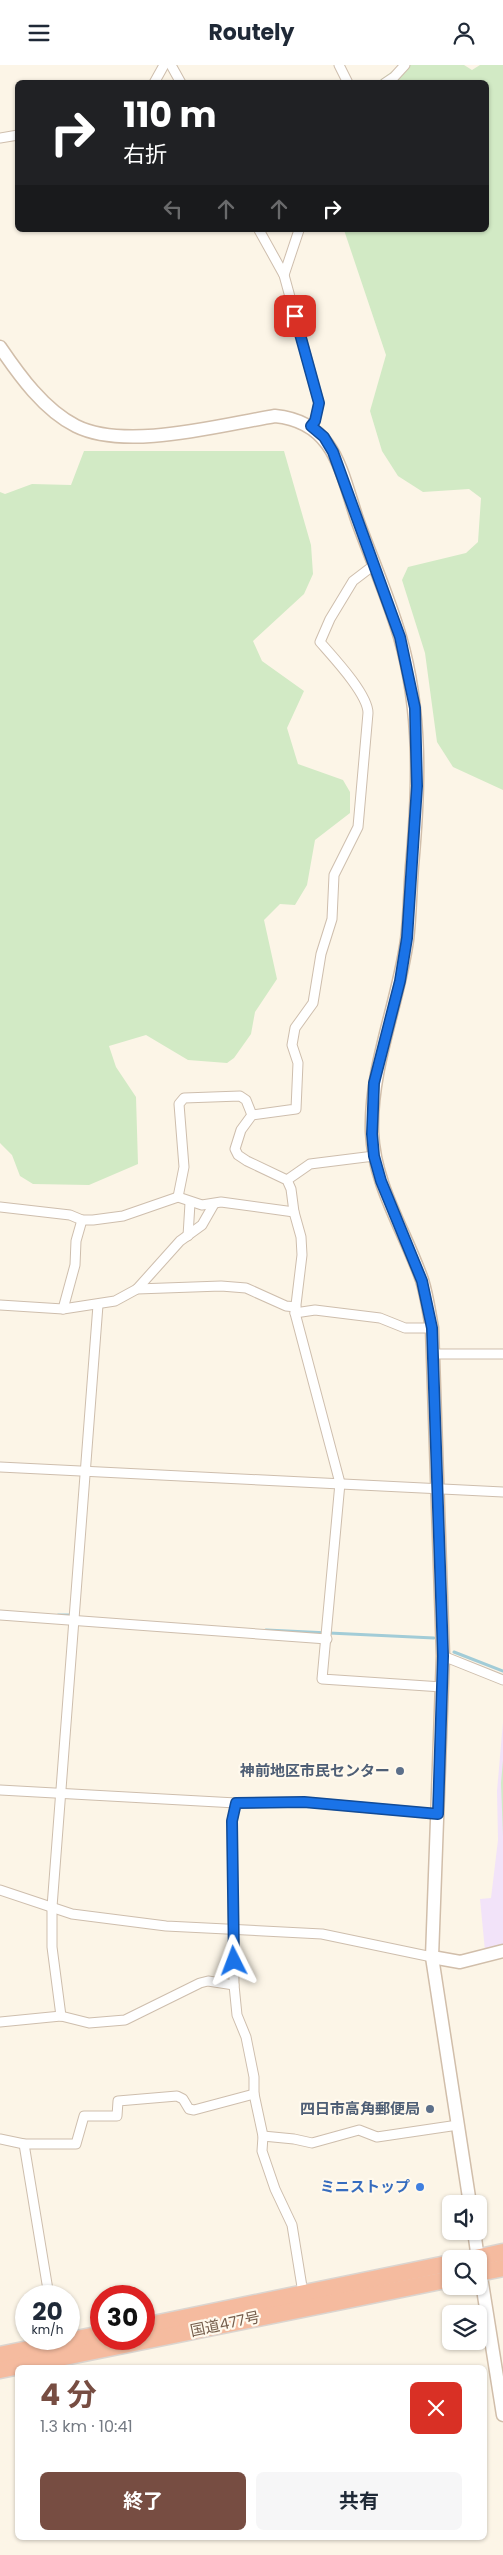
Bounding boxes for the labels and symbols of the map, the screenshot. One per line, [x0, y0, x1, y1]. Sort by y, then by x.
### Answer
pin [274, 295, 316, 337]
place label: 神前地区市民センター [239, 1760, 390, 1781]
marker: 神前地区市民センター [394, 1765, 406, 1777]
position arrow [207, 1934, 259, 1986]
place label: 四日市高角郵便局 [300, 2098, 420, 2119]
marker: 四日市高角郵便局 [424, 2103, 436, 2115]
place label: ミニストップ [320, 2176, 410, 2197]
marker: ミニストップ [414, 2181, 426, 2193]
speed limit sign: 30 [90, 2285, 155, 2350]
street label: 国道477号 [188, 2306, 262, 2341]

